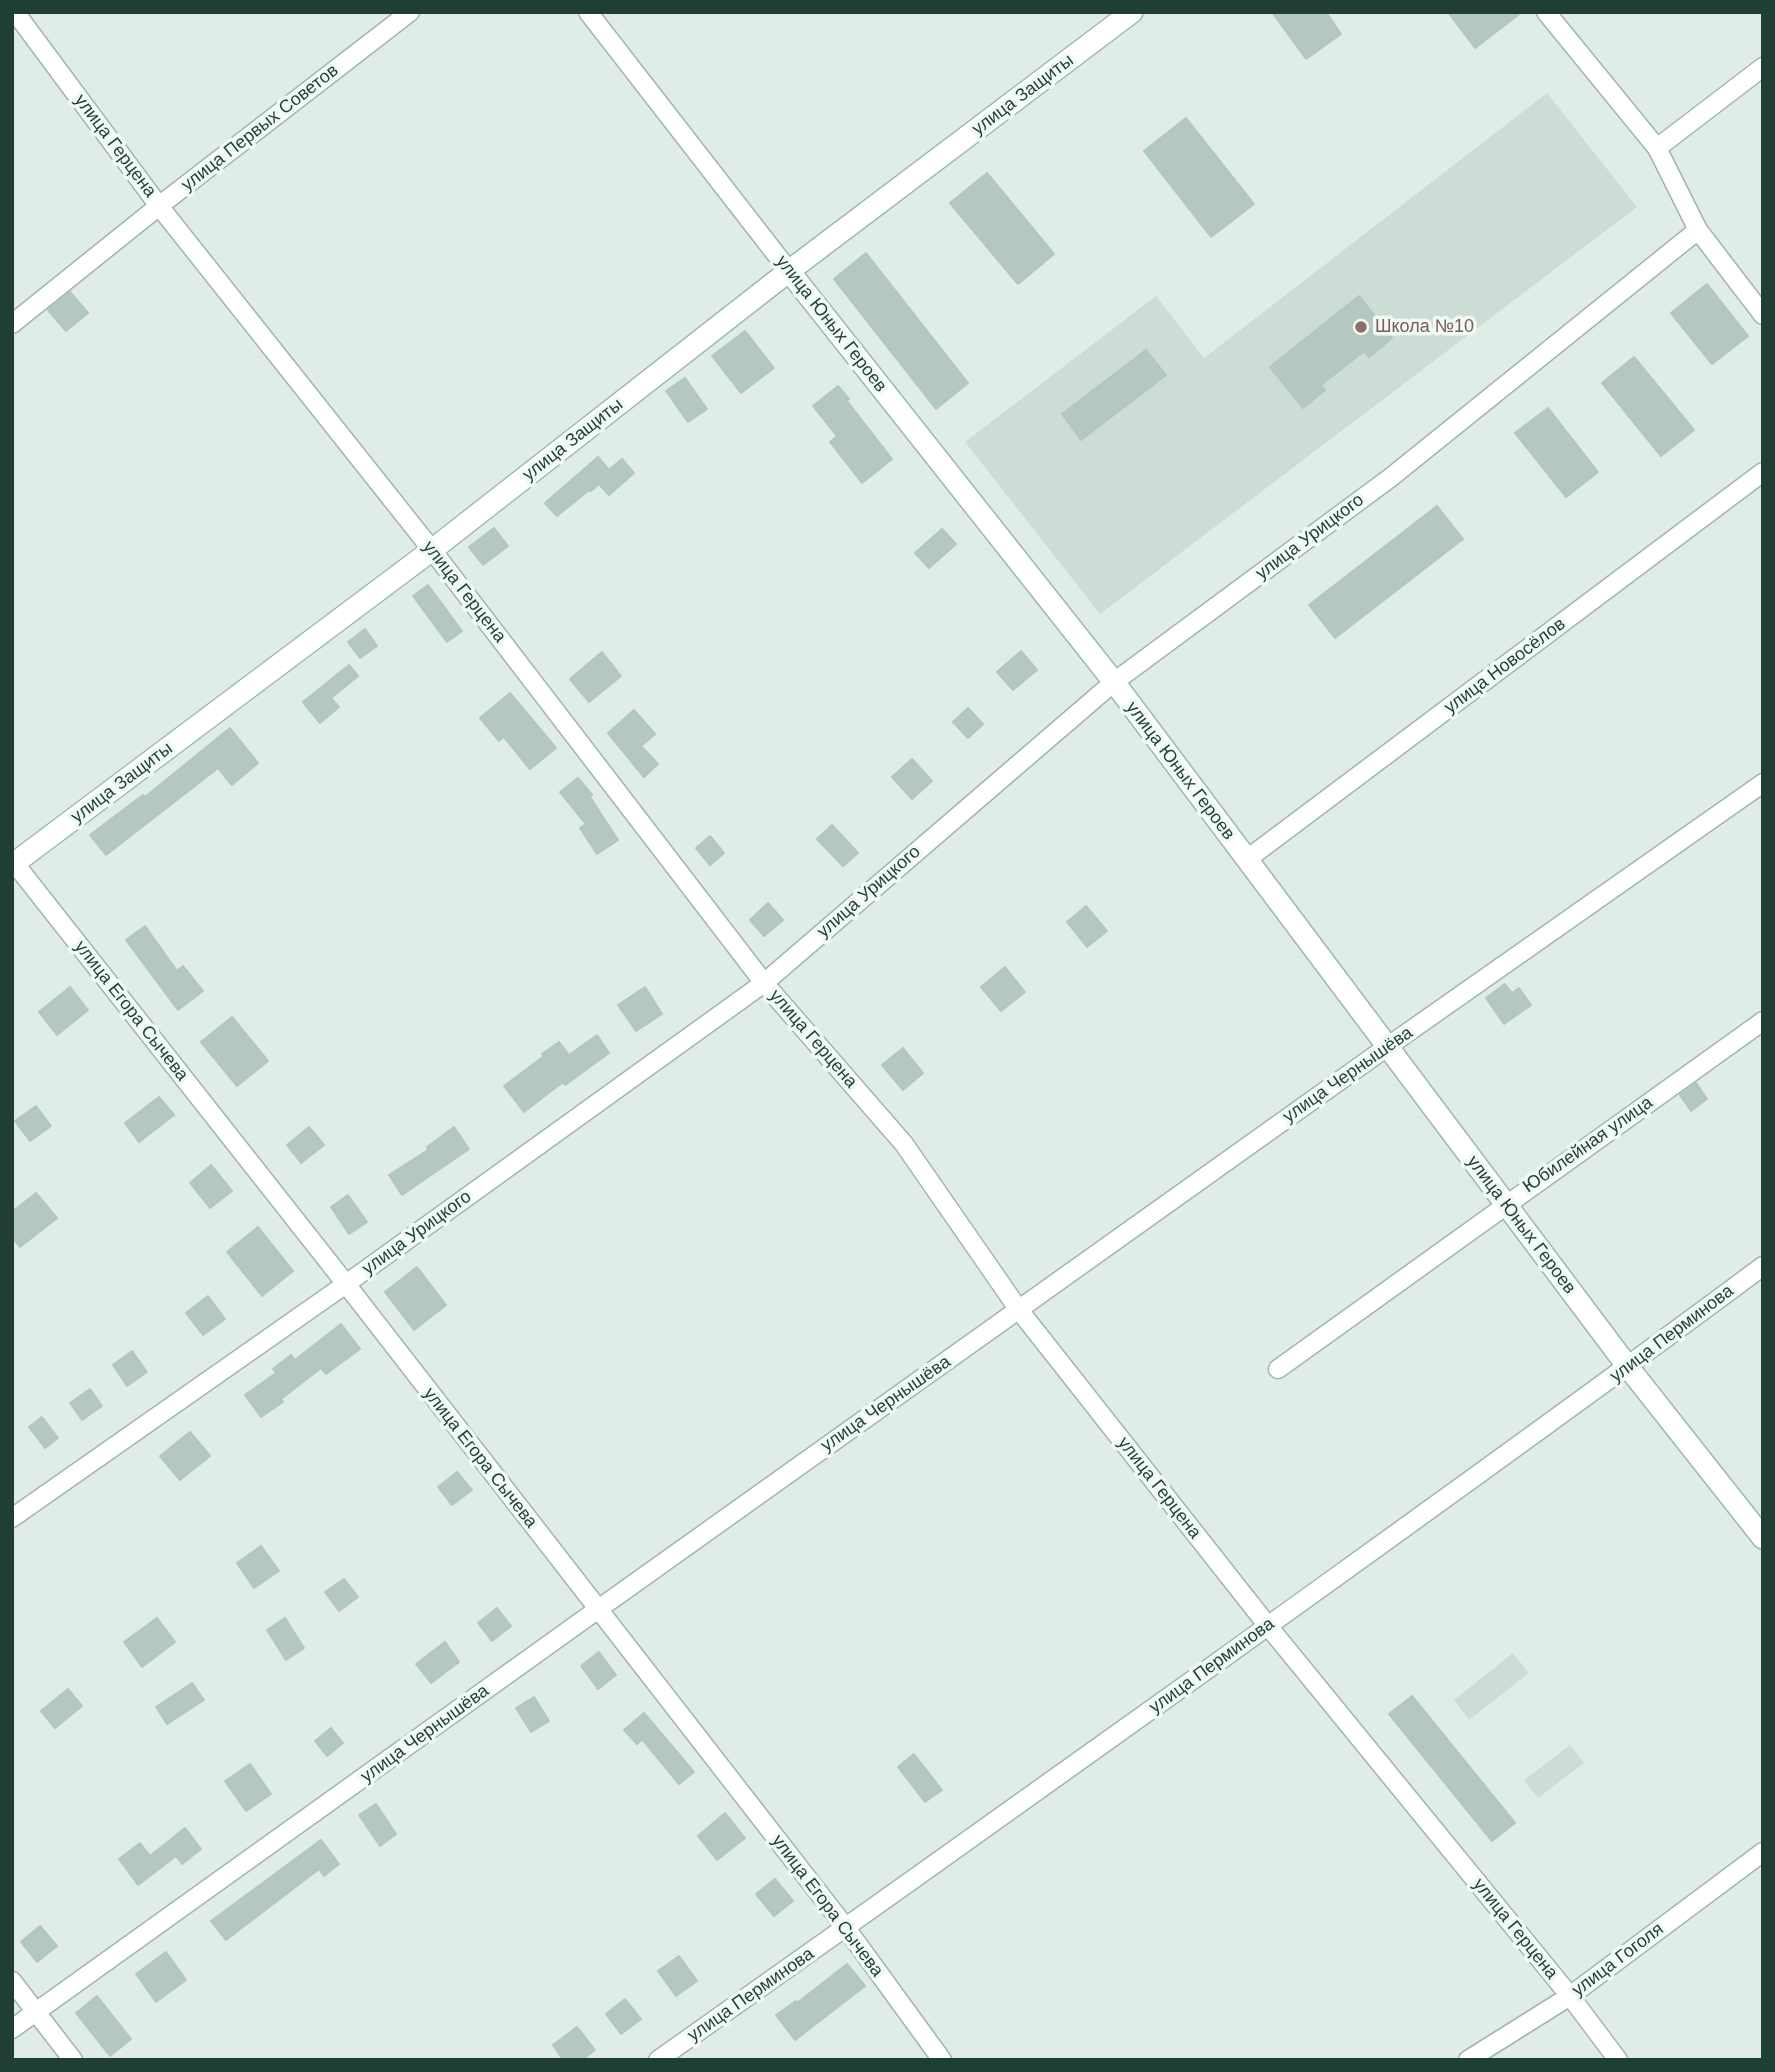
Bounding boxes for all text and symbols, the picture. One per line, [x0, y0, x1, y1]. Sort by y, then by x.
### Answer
street label: улица Защиты [968, 50, 1078, 140]
street label: улица Первых Советов [177, 60, 343, 196]
street label: улица Герцена [69, 90, 161, 202]
street label: улица Юных Героев [771, 251, 891, 397]
place label: Школа №10 [1375, 316, 1474, 338]
marker: Школа №10 [1353, 319, 1369, 335]
street label: улица Защиты [519, 394, 627, 486]
street label: улица Урицкого [1252, 489, 1368, 585]
street label: улица Герцена [418, 537, 510, 647]
street label: улица Новосёлов [1440, 613, 1570, 719]
street label: улица Юных Героев [1121, 698, 1239, 844]
street label: улица Защиты [67, 738, 177, 828]
street label: улица Урицкого [813, 841, 925, 943]
street label: улица Егора Сычева [69, 936, 193, 1086]
street label: улица Герцена [764, 985, 862, 1093]
street label: улица Чернышёва [1279, 1022, 1417, 1128]
street label: Юбилейная улица [1519, 1092, 1657, 1198]
street label: улица Юных Героев [1462, 1152, 1580, 1298]
street label: улица Урицкого [358, 1186, 476, 1280]
street label: улица Перминова [1606, 1280, 1738, 1388]
street label: улица Чернышёва [817, 1351, 955, 1457]
street label: улица Егора Сычева [418, 1383, 542, 1533]
street label: улица Герцена [1113, 1433, 1205, 1543]
street label: улица Перминова [1145, 1613, 1279, 1719]
street label: улица Чернышёва [357, 1680, 493, 1788]
street label: улица Егора Сычева [767, 1831, 887, 1981]
street label: улица Герцена [1468, 1874, 1562, 1984]
street label: улица Гоголя [1568, 1919, 1668, 2001]
street label: улица Перминова [684, 1943, 818, 2047]

